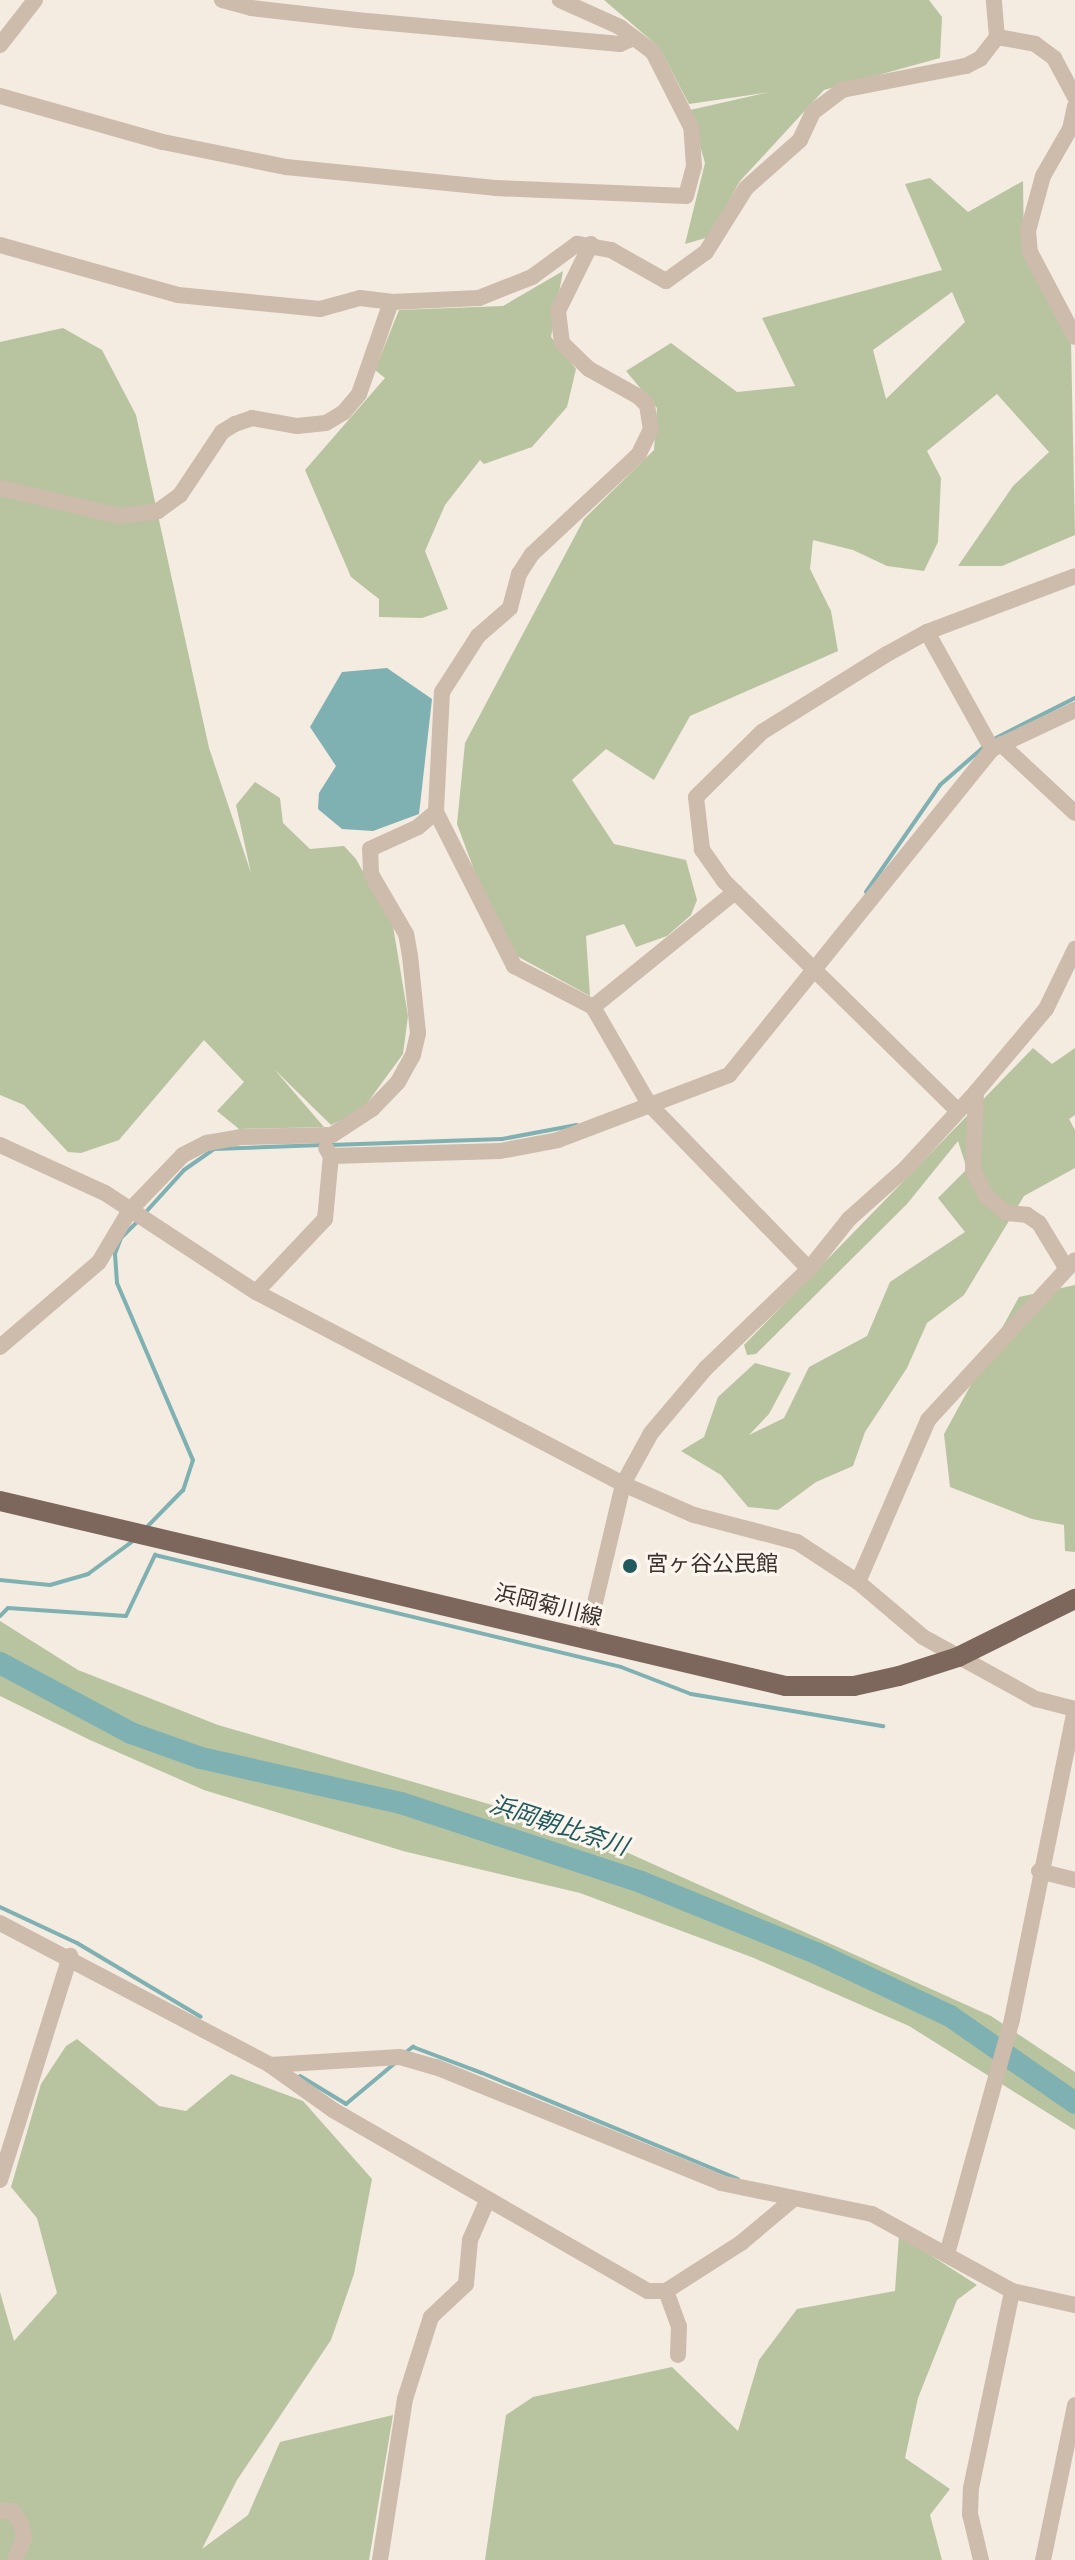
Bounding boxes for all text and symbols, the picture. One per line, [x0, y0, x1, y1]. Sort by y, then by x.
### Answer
place label: 宮ヶ谷公民館 [646, 1553, 778, 1579]
marker: 宮ヶ谷公民館 [621, 1557, 639, 1575]
street label: 浜岡菊川線 [491, 1581, 605, 1633]
water label: 浜岡朝比奈川 [485, 1792, 631, 1864]

